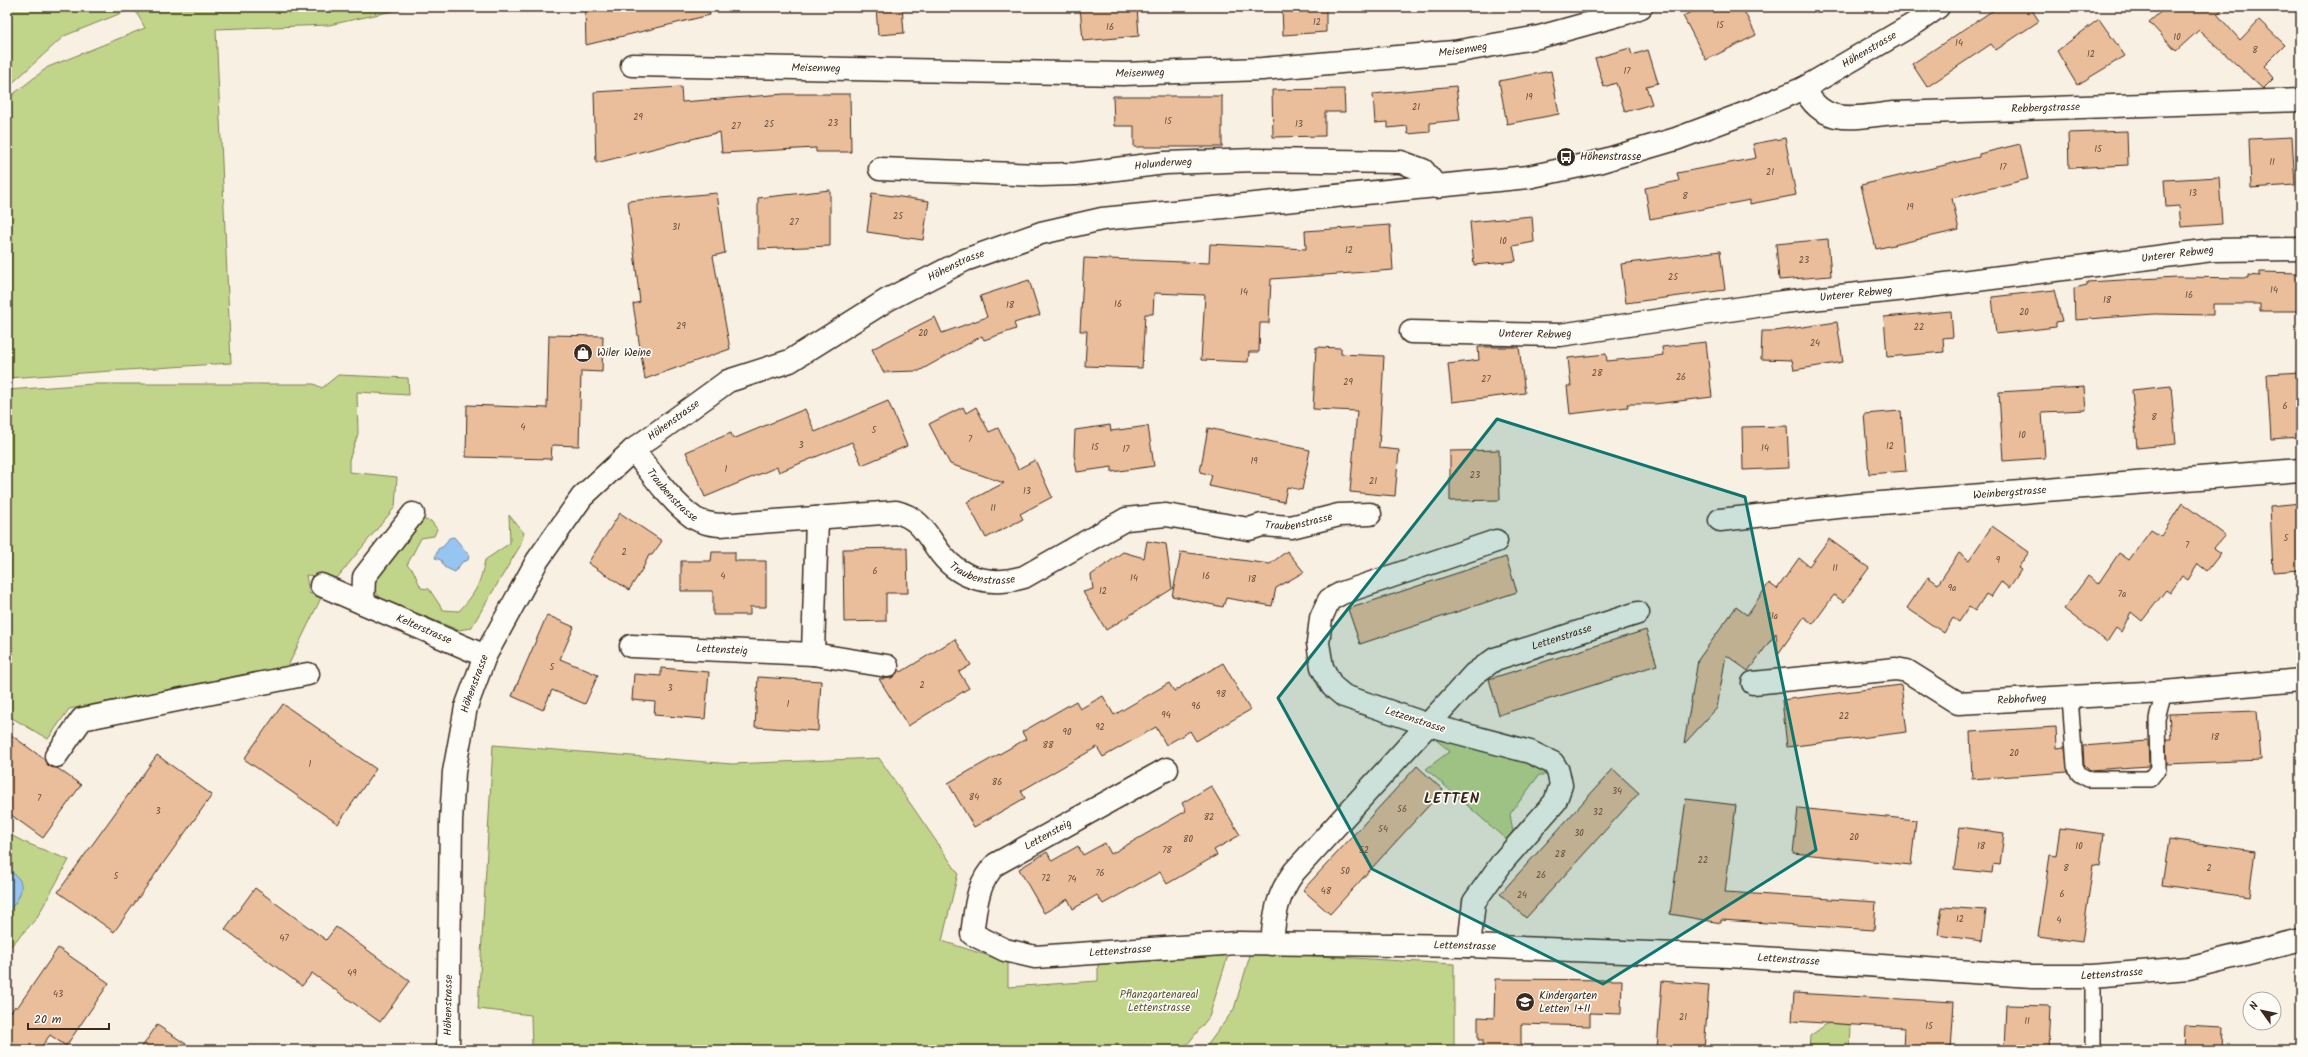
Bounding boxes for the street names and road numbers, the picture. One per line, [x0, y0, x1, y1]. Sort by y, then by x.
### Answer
street label: Höhenstrasse [1838, 27, 1900, 73]
street label: Meisenweg [1438, 37, 1489, 62]
street label: Meisenweg [791, 59, 841, 78]
street label: Meisenweg [1115, 64, 1165, 83]
street label: Rebbergstrasse [2011, 98, 2080, 118]
street label: Holunderweg [1133, 153, 1192, 176]
street label: Unterer Rebweg [2140, 241, 2215, 268]
street label: Höhenstrasse [924, 245, 987, 287]
street label: Unterer Rebweg [1819, 281, 1893, 307]
street label: Unterer Rebweg [1498, 324, 1573, 344]
street label: Höhenstrasse [644, 395, 704, 446]
street label: Traubenstrasse [642, 465, 701, 527]
street label: Weinbergstrasse [1972, 481, 2047, 505]
street label: Traubenstrasse [1264, 508, 1334, 536]
street label: Traubenstrasse [945, 557, 1017, 590]
street label: Kelterstrasse [393, 609, 455, 650]
street label: Lettenstrasse [1529, 619, 1594, 656]
street label: Lettensteig [695, 640, 748, 660]
street label: Höhenstrasse [456, 652, 494, 714]
street label: Rebhofweg [1996, 689, 2047, 710]
street label: Letzenstrasse [1382, 702, 1448, 738]
street label: Lettensteig [1021, 815, 1075, 855]
street label: Lettenstrasse [1433, 937, 1496, 956]
street label: Lettenstrasse [1088, 940, 1152, 962]
street label: Lettenstrasse [1757, 949, 1820, 971]
street label: Lettenstrasse [2081, 963, 2144, 985]
street label: Höhenstrasse [439, 974, 458, 1036]

